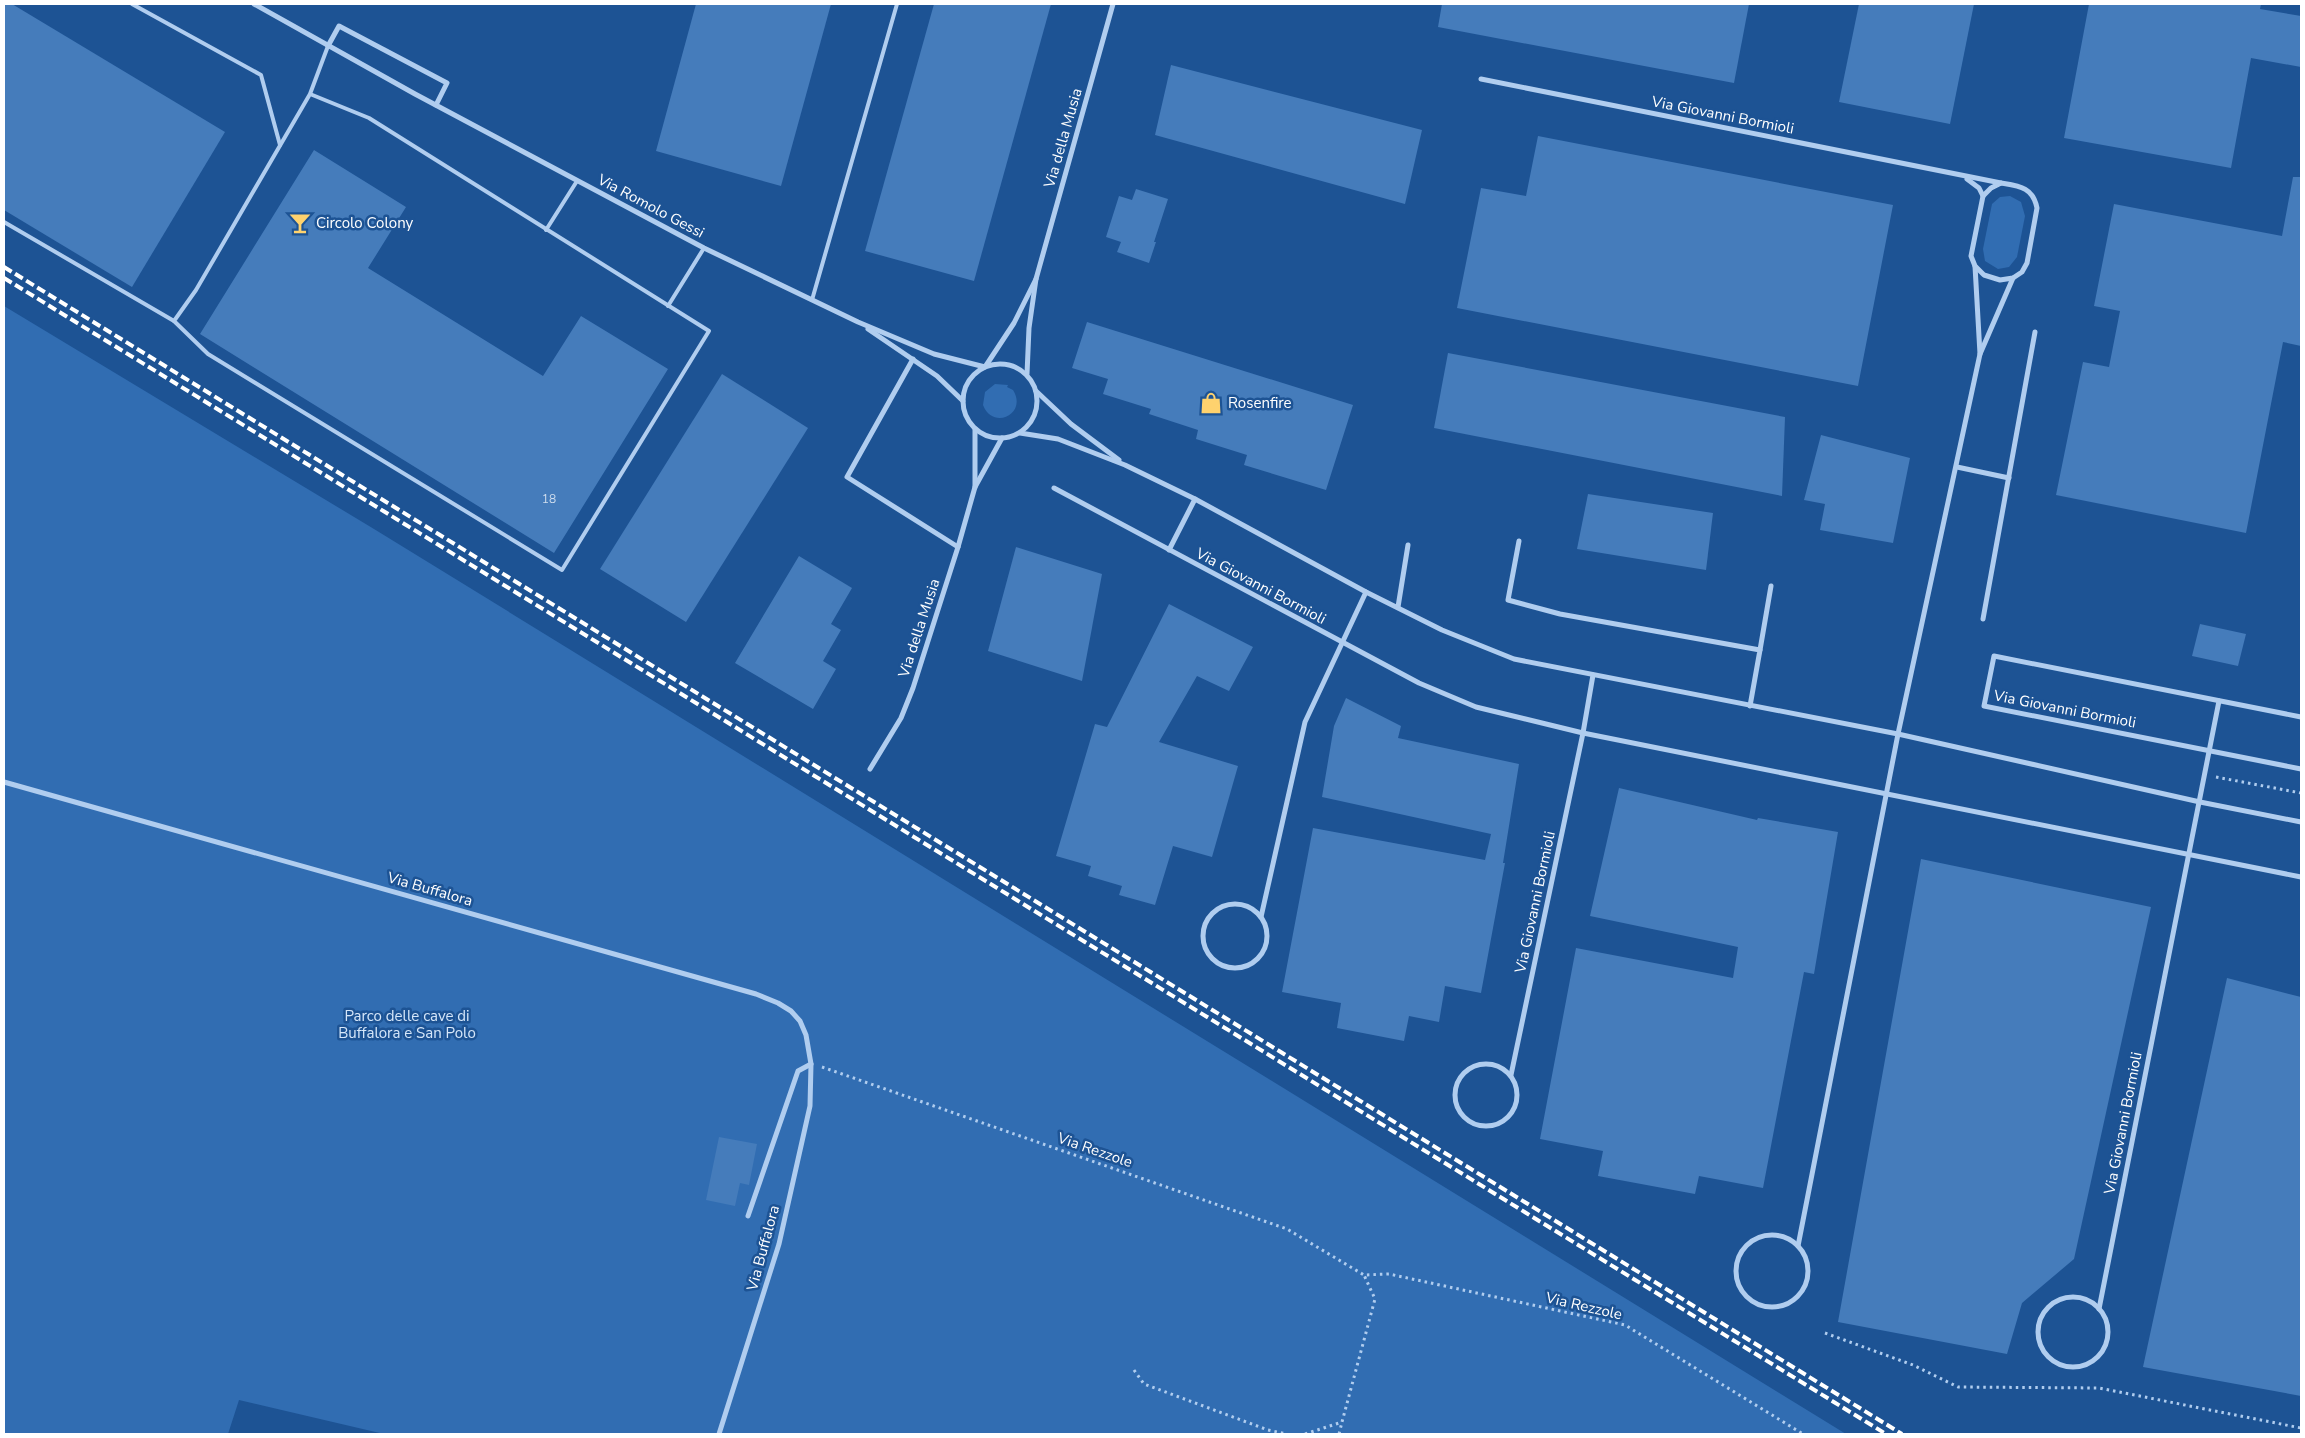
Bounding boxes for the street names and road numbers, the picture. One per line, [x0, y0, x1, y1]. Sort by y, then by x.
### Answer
street label: Via della Musia [1039, 86, 1087, 191]
street label: Via Giovanni Bormioli [1649, 91, 1796, 139]
street label: Via Romolo Gessi [593, 169, 708, 243]
street label: Via Giovanni Bormioli [1192, 543, 1330, 629]
street label: Via della Musia [893, 576, 944, 681]
street label: Via Giovanni Bormioli [1991, 685, 2138, 733]
street label: Via Giovanni Bormioli [1510, 829, 1560, 976]
street label: Via Buffalora [384, 867, 475, 911]
street label: Via Giovanni Bormioli [2099, 1050, 2147, 1197]
street label: Via Rezzole [1054, 1128, 1135, 1172]
street label: Via Buffalora [742, 1203, 784, 1294]
street label: Via Rezzole [1543, 1287, 1624, 1325]

